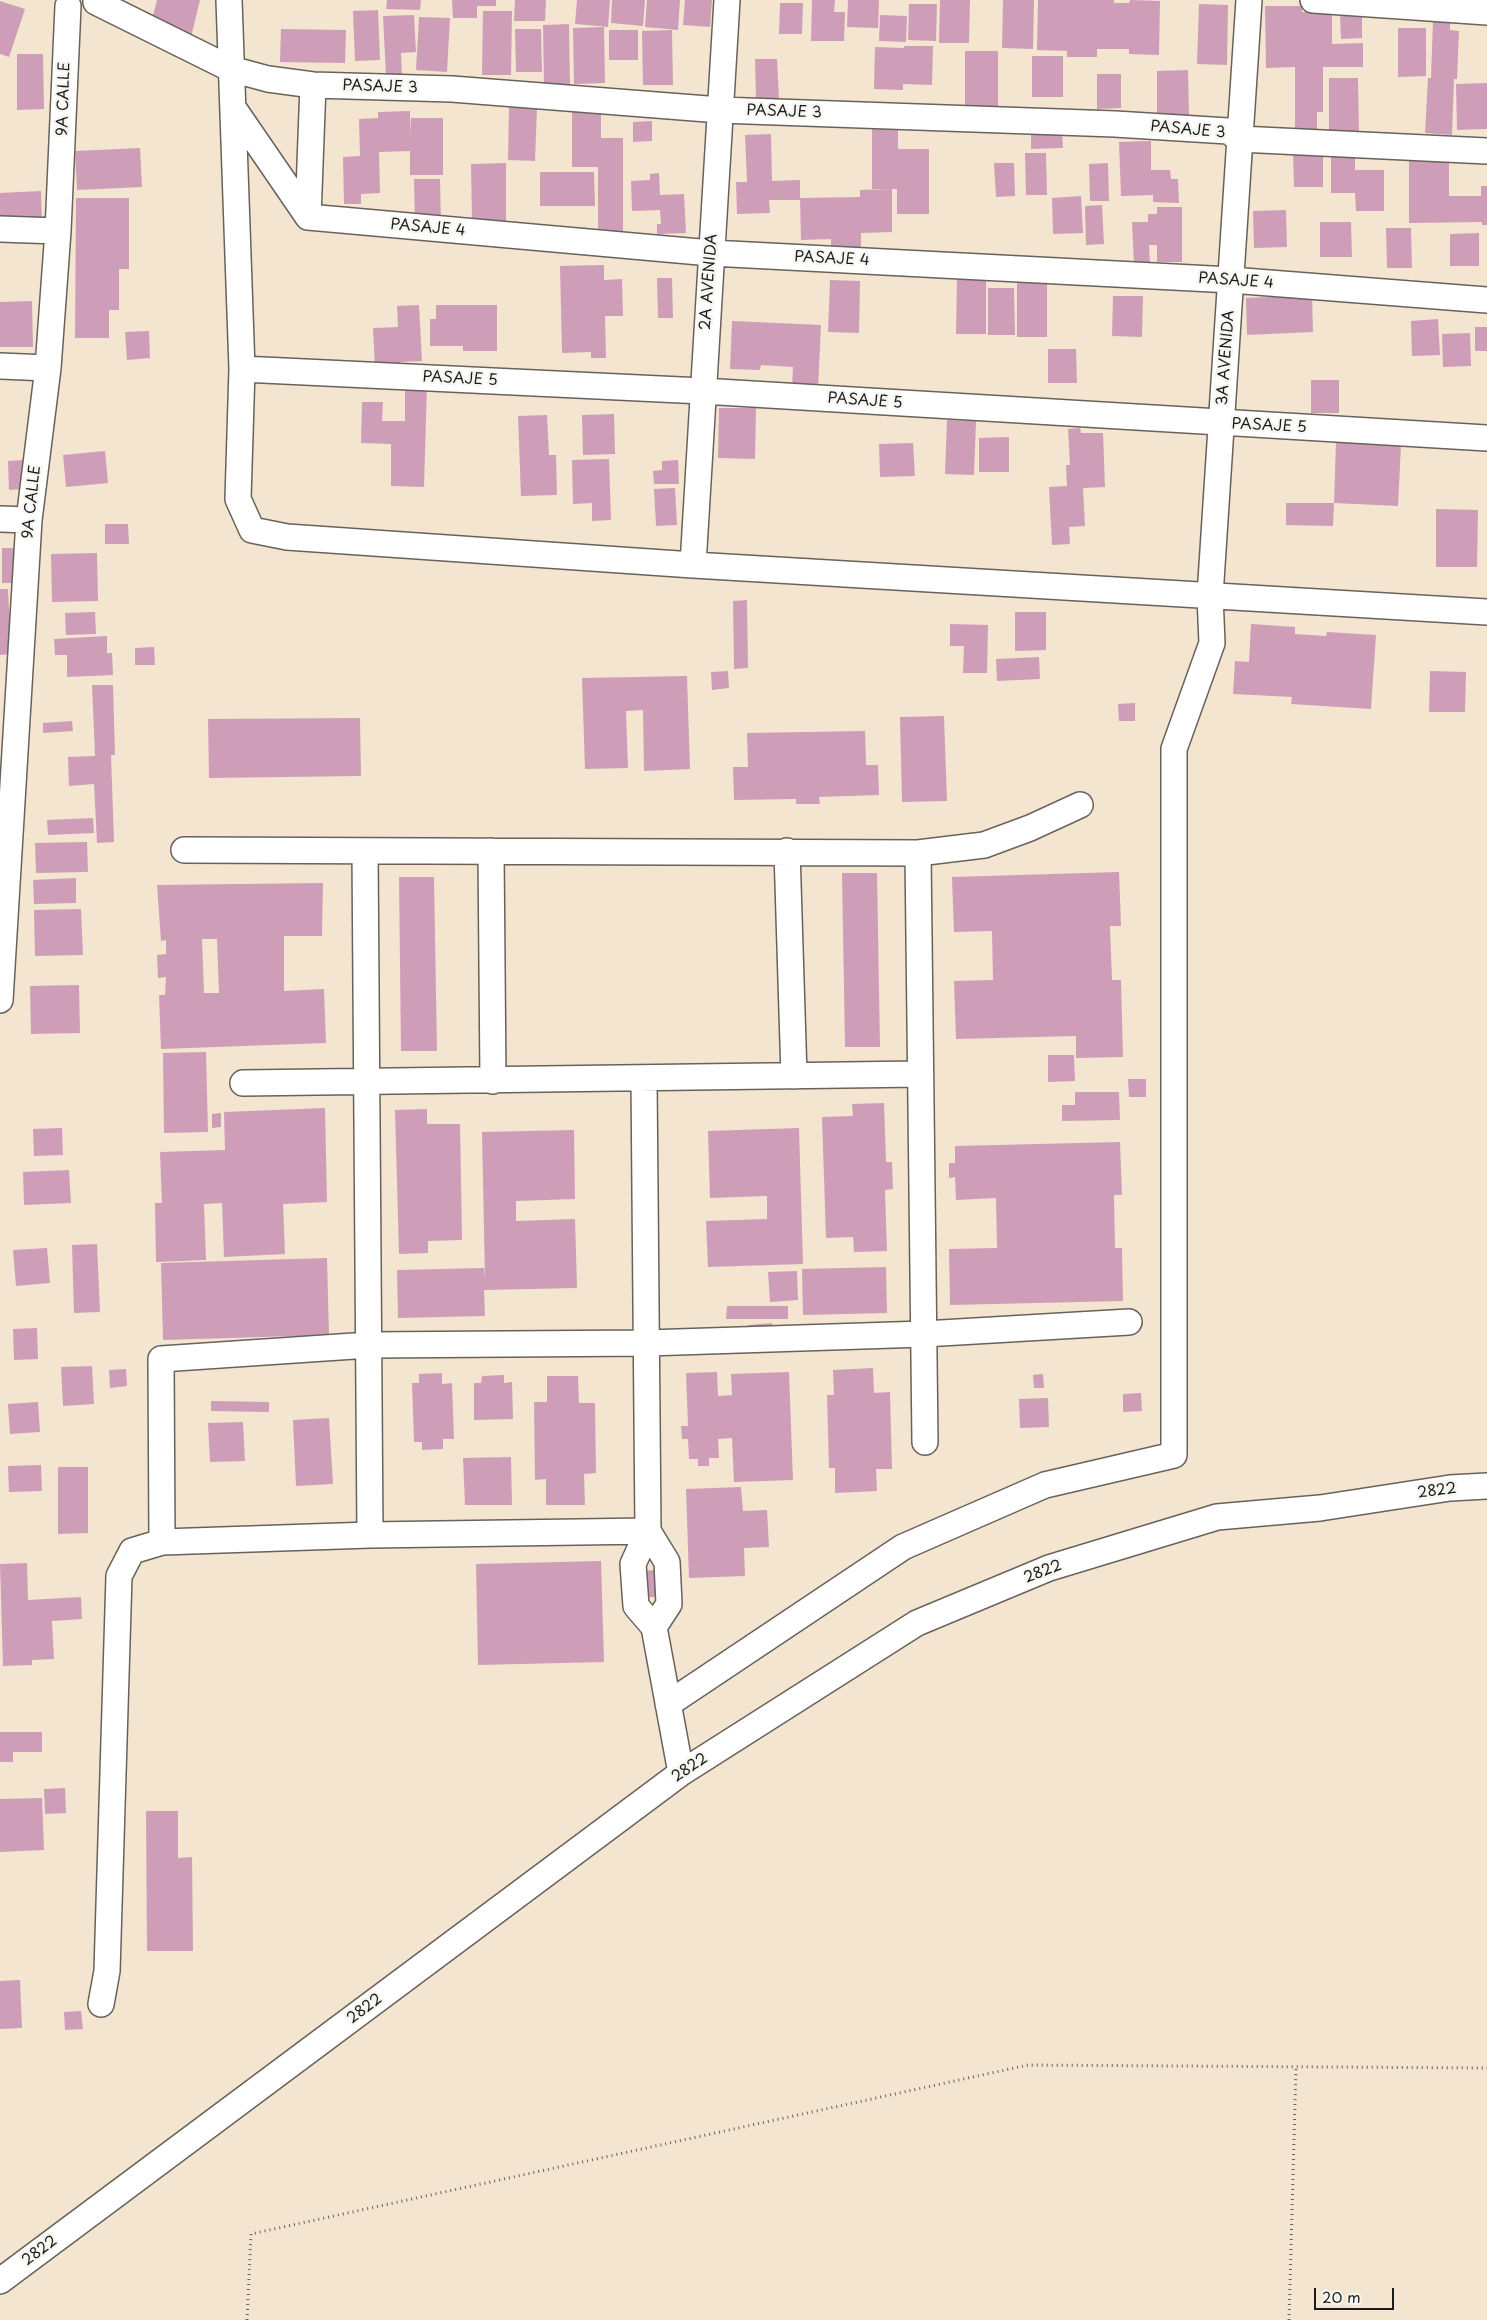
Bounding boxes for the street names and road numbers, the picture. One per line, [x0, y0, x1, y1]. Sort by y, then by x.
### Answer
street label: 9A CALLE [54, 62, 74, 136]
street label: PASAJE 3 [342, 77, 418, 97]
street label: PASAJE 3 [746, 102, 822, 122]
street label: PASAJE 3 [1150, 118, 1226, 142]
street label: PASAJE 4 [390, 216, 466, 240]
street label: 2A AVENIDA [697, 233, 721, 331]
street label: PASAJE 4 [794, 248, 870, 270]
street label: PASAJE 4 [1198, 269, 1274, 293]
street label: 3A AVENIDA [1214, 310, 1238, 406]
street label: PASAJE 5 [422, 368, 498, 390]
street label: PASAJE 5 [827, 389, 903, 413]
street label: PASAJE 5 [1231, 415, 1307, 437]
street label: 9A CALLE [19, 464, 45, 540]
street label: 2822 [1416, 1480, 1458, 1502]
street label: 2822 [1022, 1557, 1064, 1587]
street label: 2822 [669, 1750, 711, 1786]
street label: 2822 [344, 1990, 386, 2028]
street label: 2822 [19, 2232, 61, 2270]

